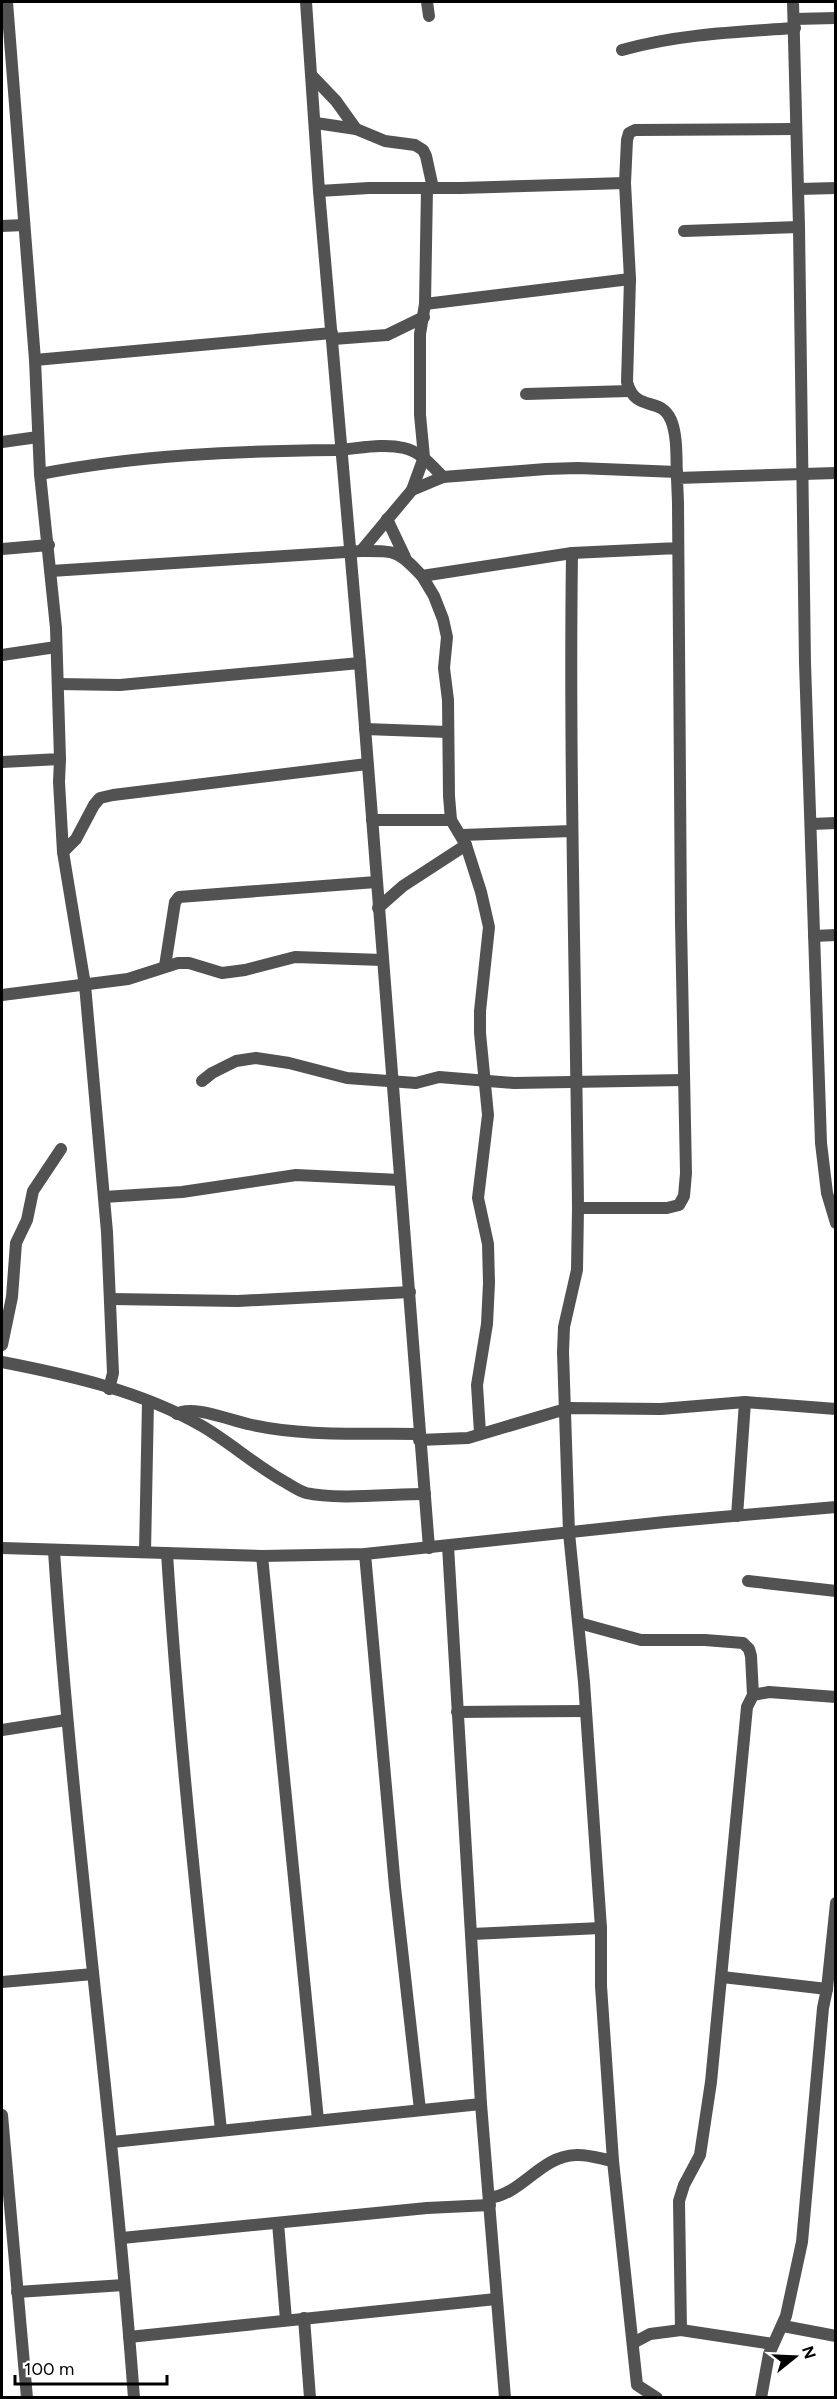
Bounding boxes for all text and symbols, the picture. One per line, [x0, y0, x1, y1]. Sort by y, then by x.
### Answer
north arrow [765, 2327, 825, 2387]
text: N [798, 2344, 820, 2361]
scale bar [15, 2348, 166, 2386]
text: 100 m [24, 2358, 74, 2380]

